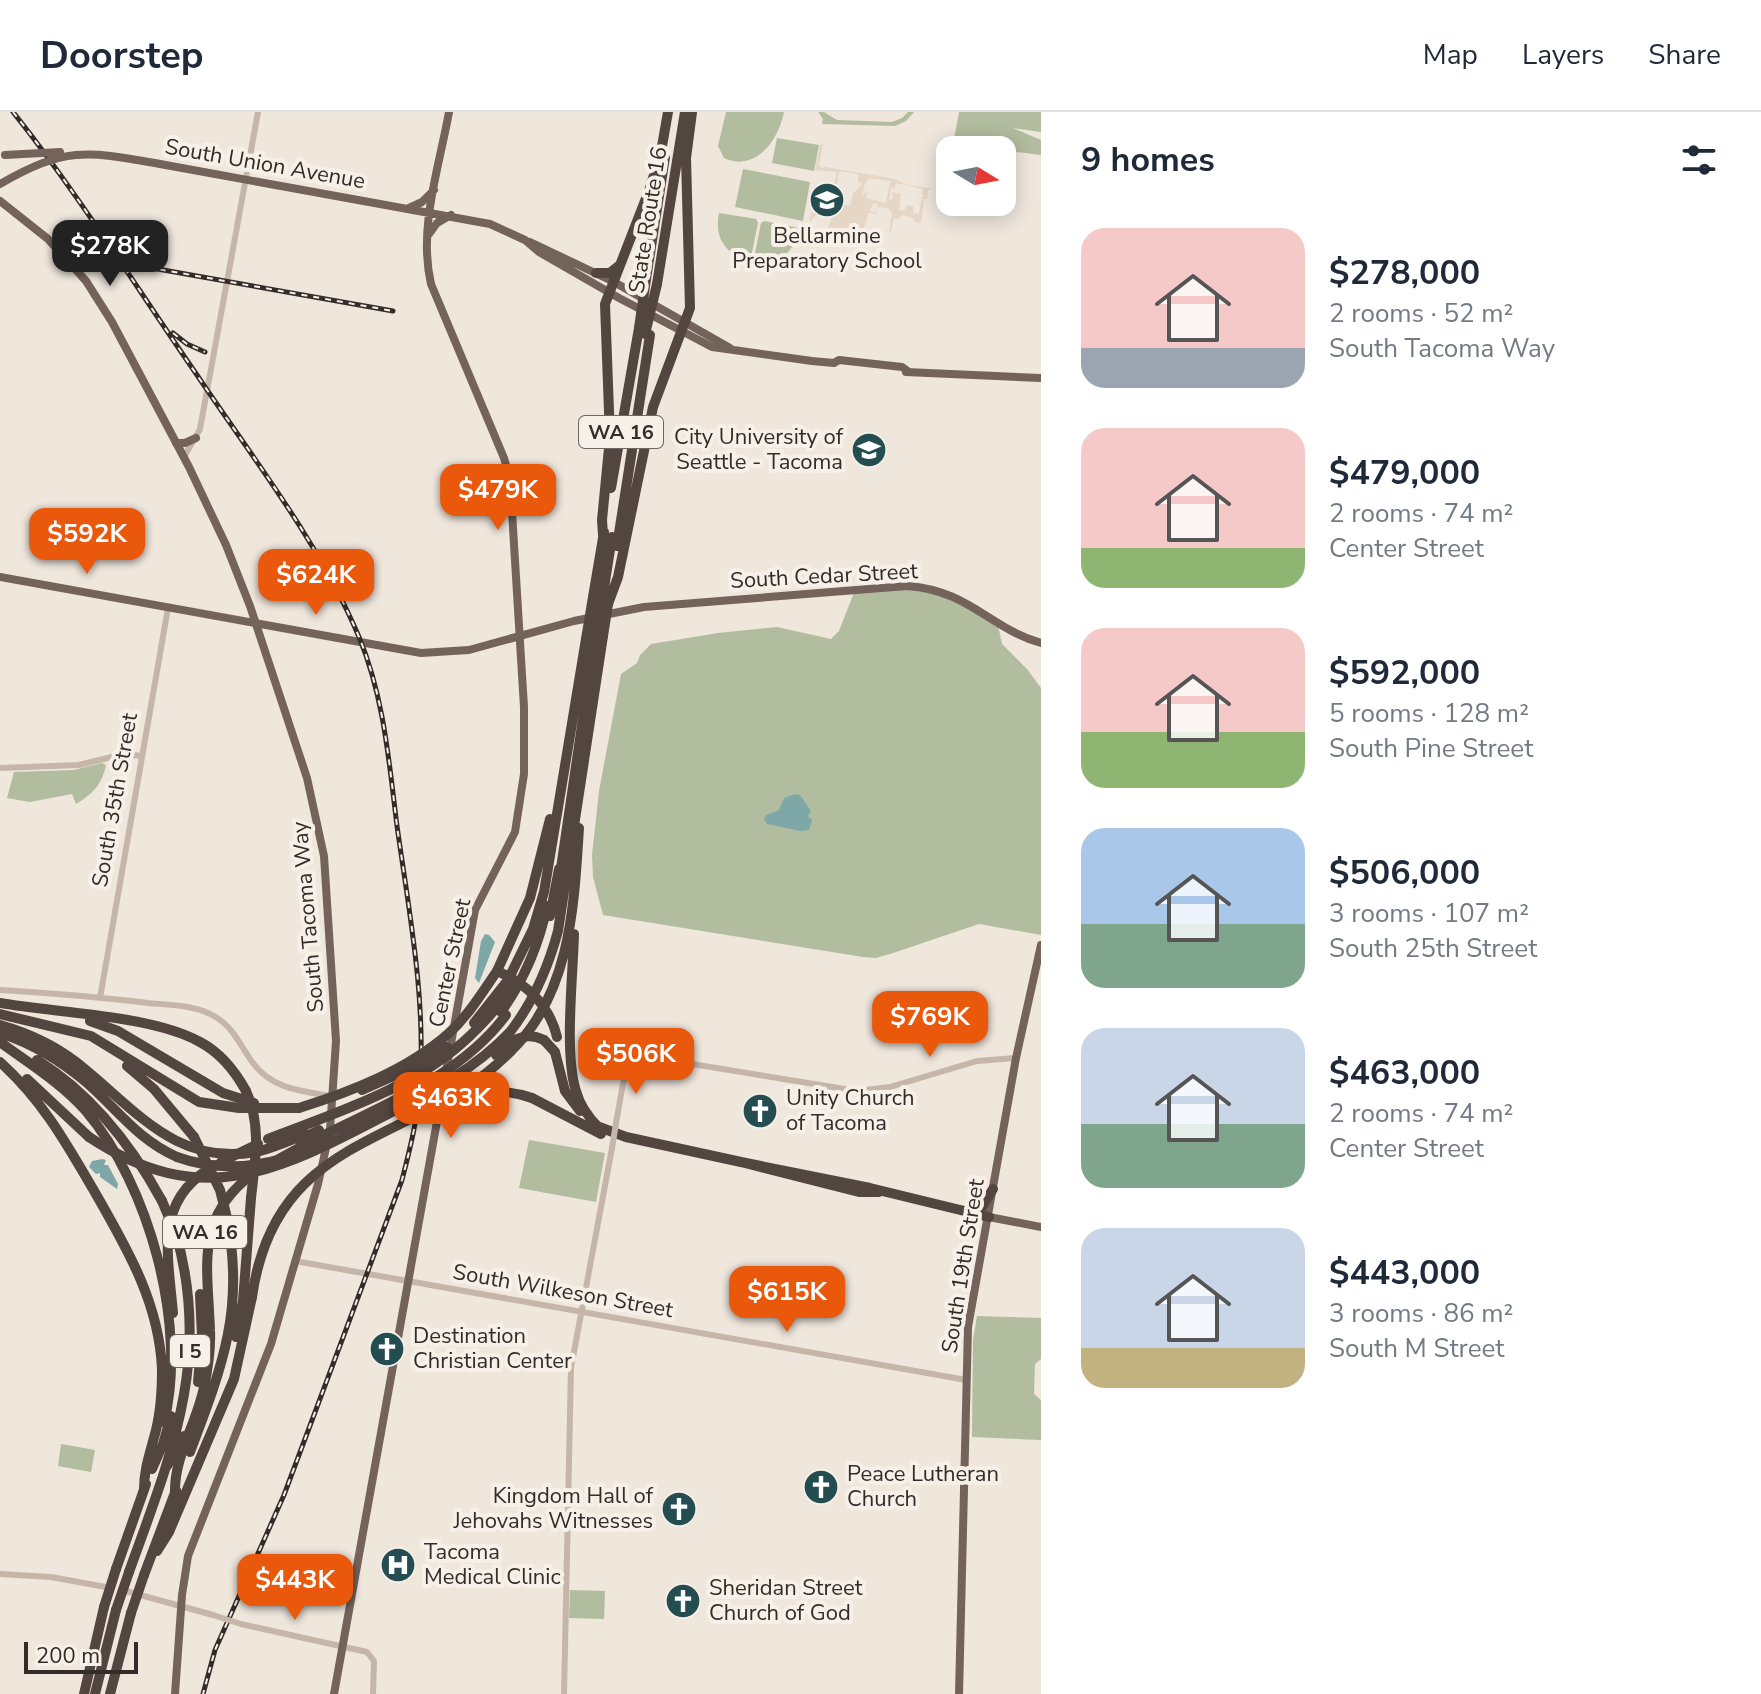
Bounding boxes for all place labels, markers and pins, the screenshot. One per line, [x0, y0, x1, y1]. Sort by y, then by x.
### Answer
school or university icon: Bellarmine Preparatory School [808, 181, 846, 219]
pin: $278K [54, 220, 166, 288]
place label: Bellarmine Preparatory School [732, 221, 922, 276]
place label: City University of Seattle - Tacoma [674, 422, 844, 477]
school or university icon: City University of Seattle - Tacoma [850, 431, 888, 469]
pin: $479K [442, 464, 554, 532]
pin: $592K [31, 508, 143, 576]
pin: $624K [260, 549, 372, 617]
pin: $769K [874, 991, 986, 1059]
pin: $506K [580, 1028, 692, 1096]
pin: $463K [395, 1072, 507, 1140]
place label: Unity Church of Tacoma [786, 1083, 914, 1138]
church icon: Unity Church of Tacoma [741, 1092, 779, 1130]
pin: $615K [731, 1266, 843, 1334]
place label: Destination Christian Center [413, 1321, 572, 1376]
church icon: Destination Christian Center [368, 1330, 406, 1368]
place label: Peace Lutheran Church [847, 1459, 999, 1514]
church icon: Peace Lutheran Church [802, 1468, 840, 1506]
place label: Kingdom Hall of Jehovahs Witnesses [452, 1481, 654, 1536]
church icon: Kingdom Hall of Jehovahs Witnesses [660, 1490, 698, 1528]
place label: Tacoma Medical Clinic [424, 1537, 561, 1592]
hospital icon: Tacoma Medical Clinic [379, 1546, 417, 1584]
pin: $443K [239, 1554, 351, 1622]
place label: Sheridan Street Church of God [709, 1573, 863, 1628]
church icon: Sheridan Street Church of God [664, 1582, 702, 1620]

